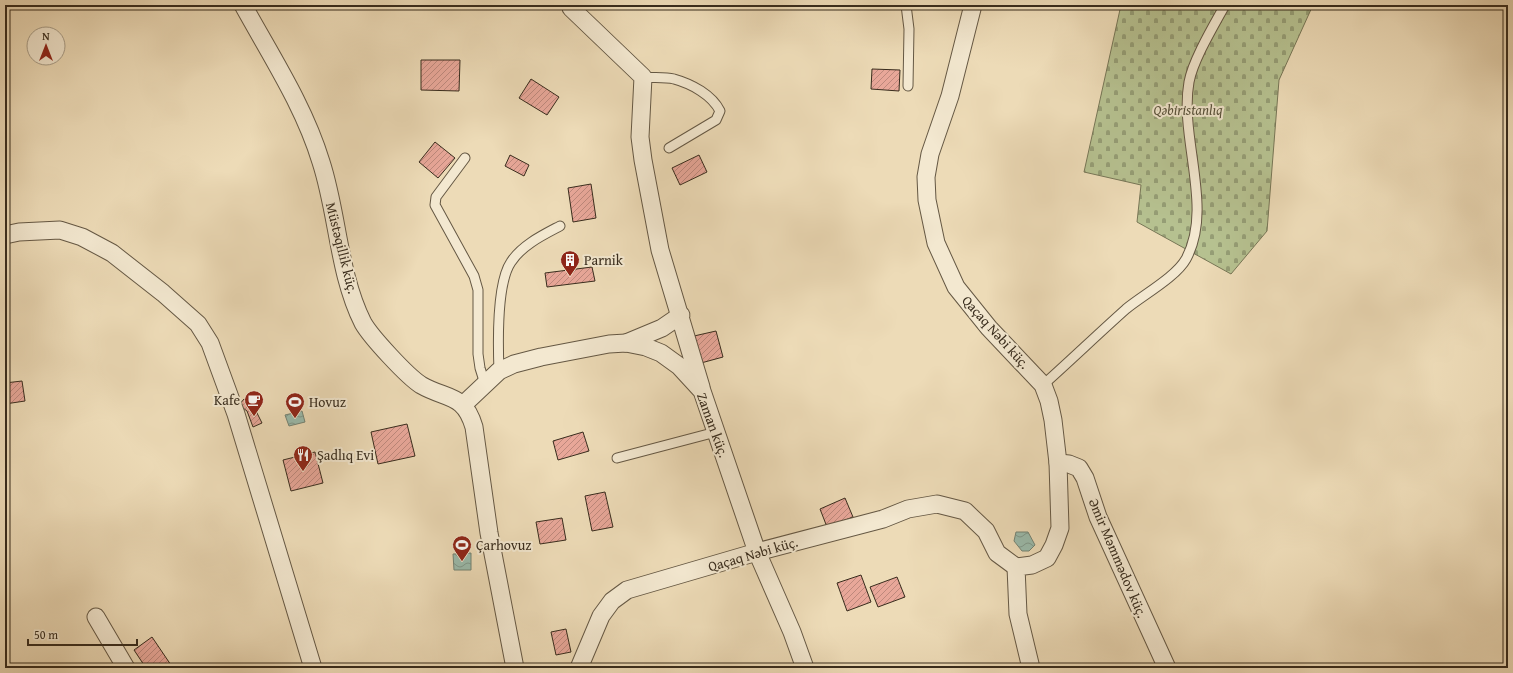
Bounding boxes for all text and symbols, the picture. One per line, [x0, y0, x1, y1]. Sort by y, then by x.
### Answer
north arrow [26, 26, 66, 66]
text: N [42, 28, 50, 44]
park label: Qəbiristanlıq [1153, 100, 1223, 120]
street label: Müstəqillik küç. [321, 200, 363, 296]
building icon: Parnik [559, 249, 581, 277]
place label: Parnik [584, 250, 624, 270]
street label: Qaçaq Nəbi küç. [958, 291, 1034, 373]
cafe icon: Kafe [243, 389, 265, 417]
place label: Kafe [214, 390, 240, 410]
street label: Zaman küç. [692, 390, 734, 460]
sports icon: Hovuz [284, 391, 306, 419]
place label: Hovuz [309, 392, 346, 412]
restaurant icon: Şadlıq Evi [292, 444, 314, 472]
place label: Şadlıq Evi [317, 445, 374, 465]
street label: Əmir Məmmədov küç. [1084, 495, 1152, 621]
street label: Qaçaq Nəbi küç. [706, 532, 800, 576]
sports icon: Çarhovuz [451, 534, 473, 562]
place label: Çarhovuz [476, 535, 531, 555]
scale bar [28, 621, 137, 647]
text: 50 m [34, 626, 58, 643]

